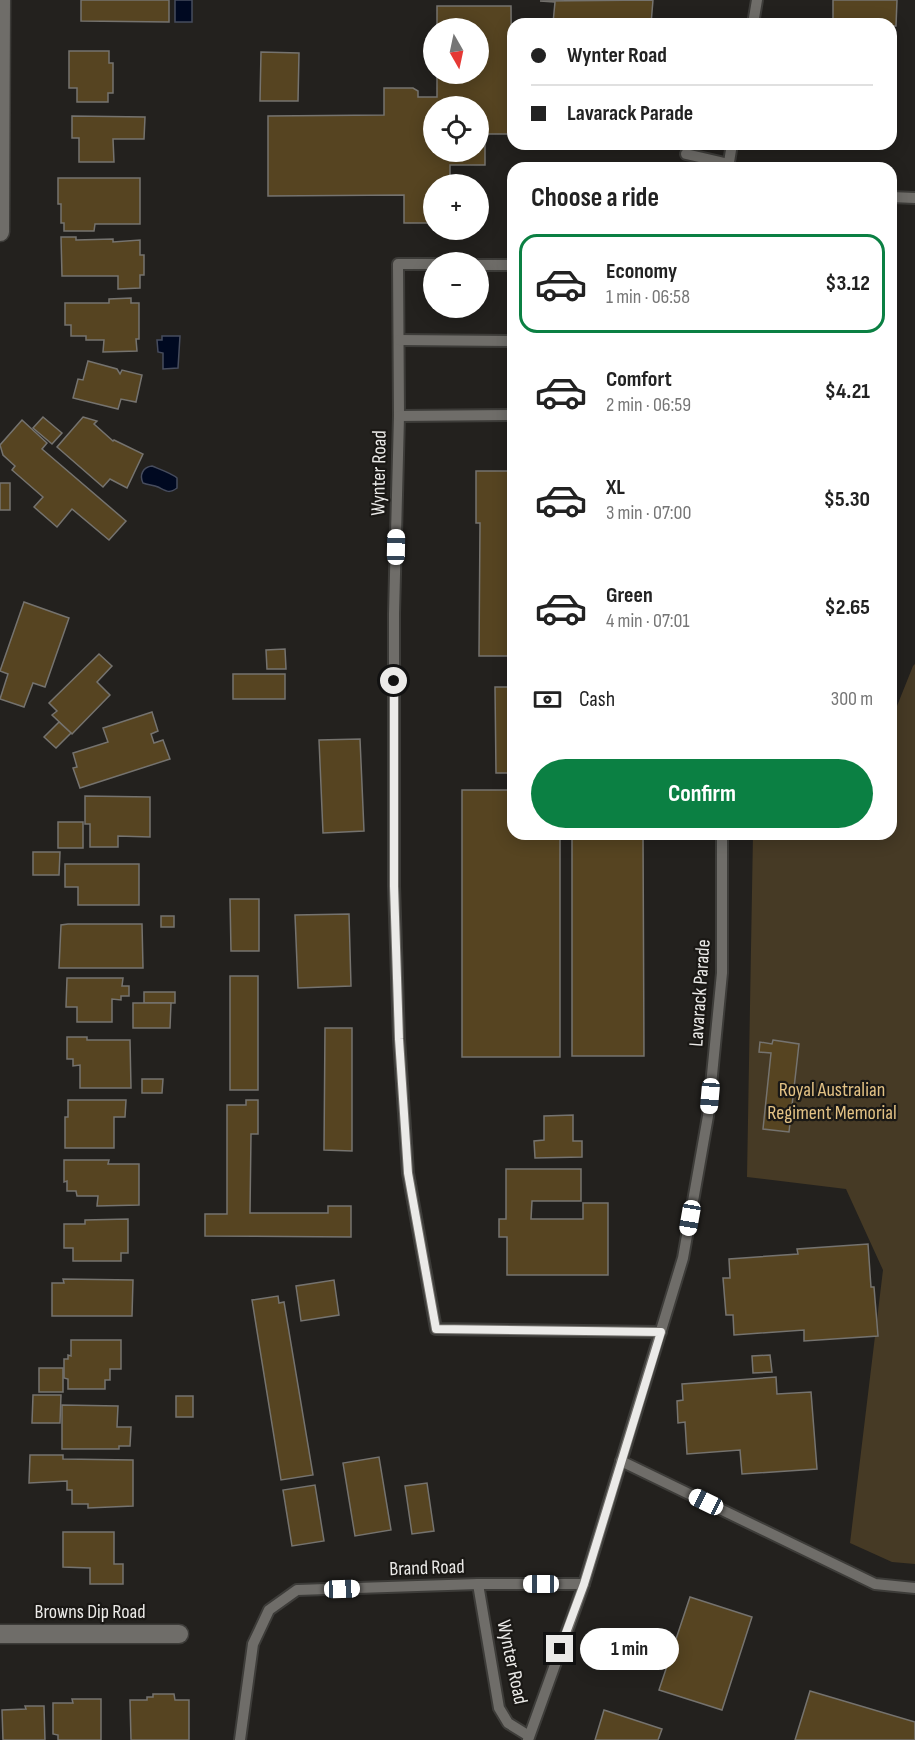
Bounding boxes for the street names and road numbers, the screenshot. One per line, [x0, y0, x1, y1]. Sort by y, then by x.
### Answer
street label: Wynter Road [366, 430, 392, 516]
street label: Lavarack Parade [684, 939, 716, 1047]
street label: Brand Road [389, 1555, 465, 1581]
street label: Browns Dip Road [34, 1600, 146, 1624]
street label: Wynter Road [491, 1618, 533, 1706]

